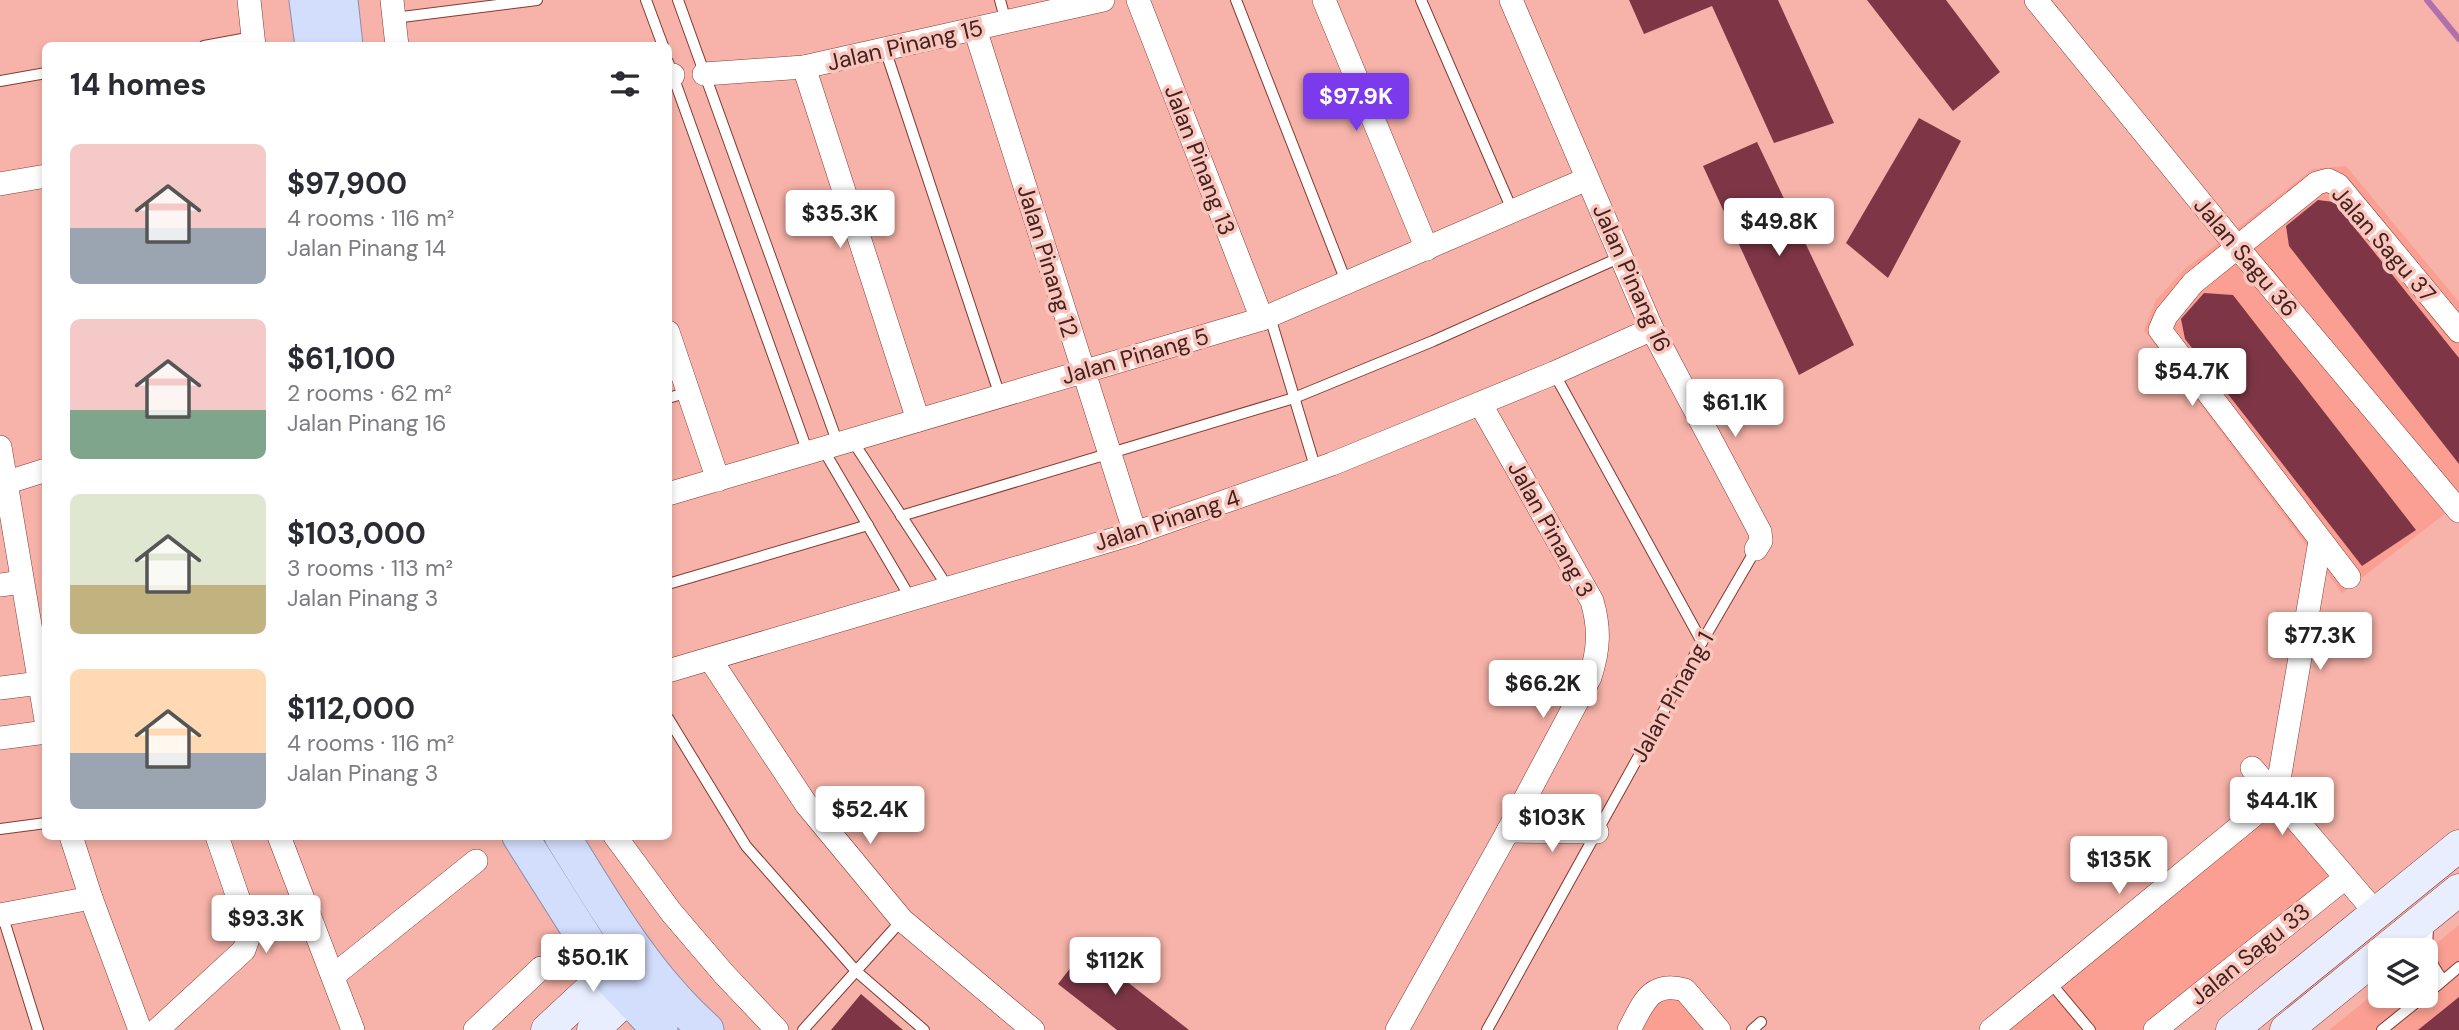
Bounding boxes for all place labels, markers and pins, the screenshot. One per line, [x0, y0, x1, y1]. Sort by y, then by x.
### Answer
pin: $97.9K [1299, 74, 1413, 133]
pin: $35.3K [783, 190, 897, 250]
pin: $49.8K [1722, 198, 1836, 258]
pin: $54.7K [2135, 348, 2249, 408]
pin: $61.1K [1678, 380, 1792, 439]
pin: $77.3K [2263, 612, 2377, 672]
pin: $66.2K [1486, 660, 1600, 720]
pin: $44.1K [2225, 778, 2339, 837]
pin: $52.4K [813, 786, 927, 846]
pin: $103K [1503, 794, 1601, 854]
pin: $135K [2070, 836, 2168, 896]
pin: $93.3K [209, 895, 323, 955]
pin: $50.1K [536, 934, 650, 994]
pin: $112K [1066, 937, 1164, 997]

